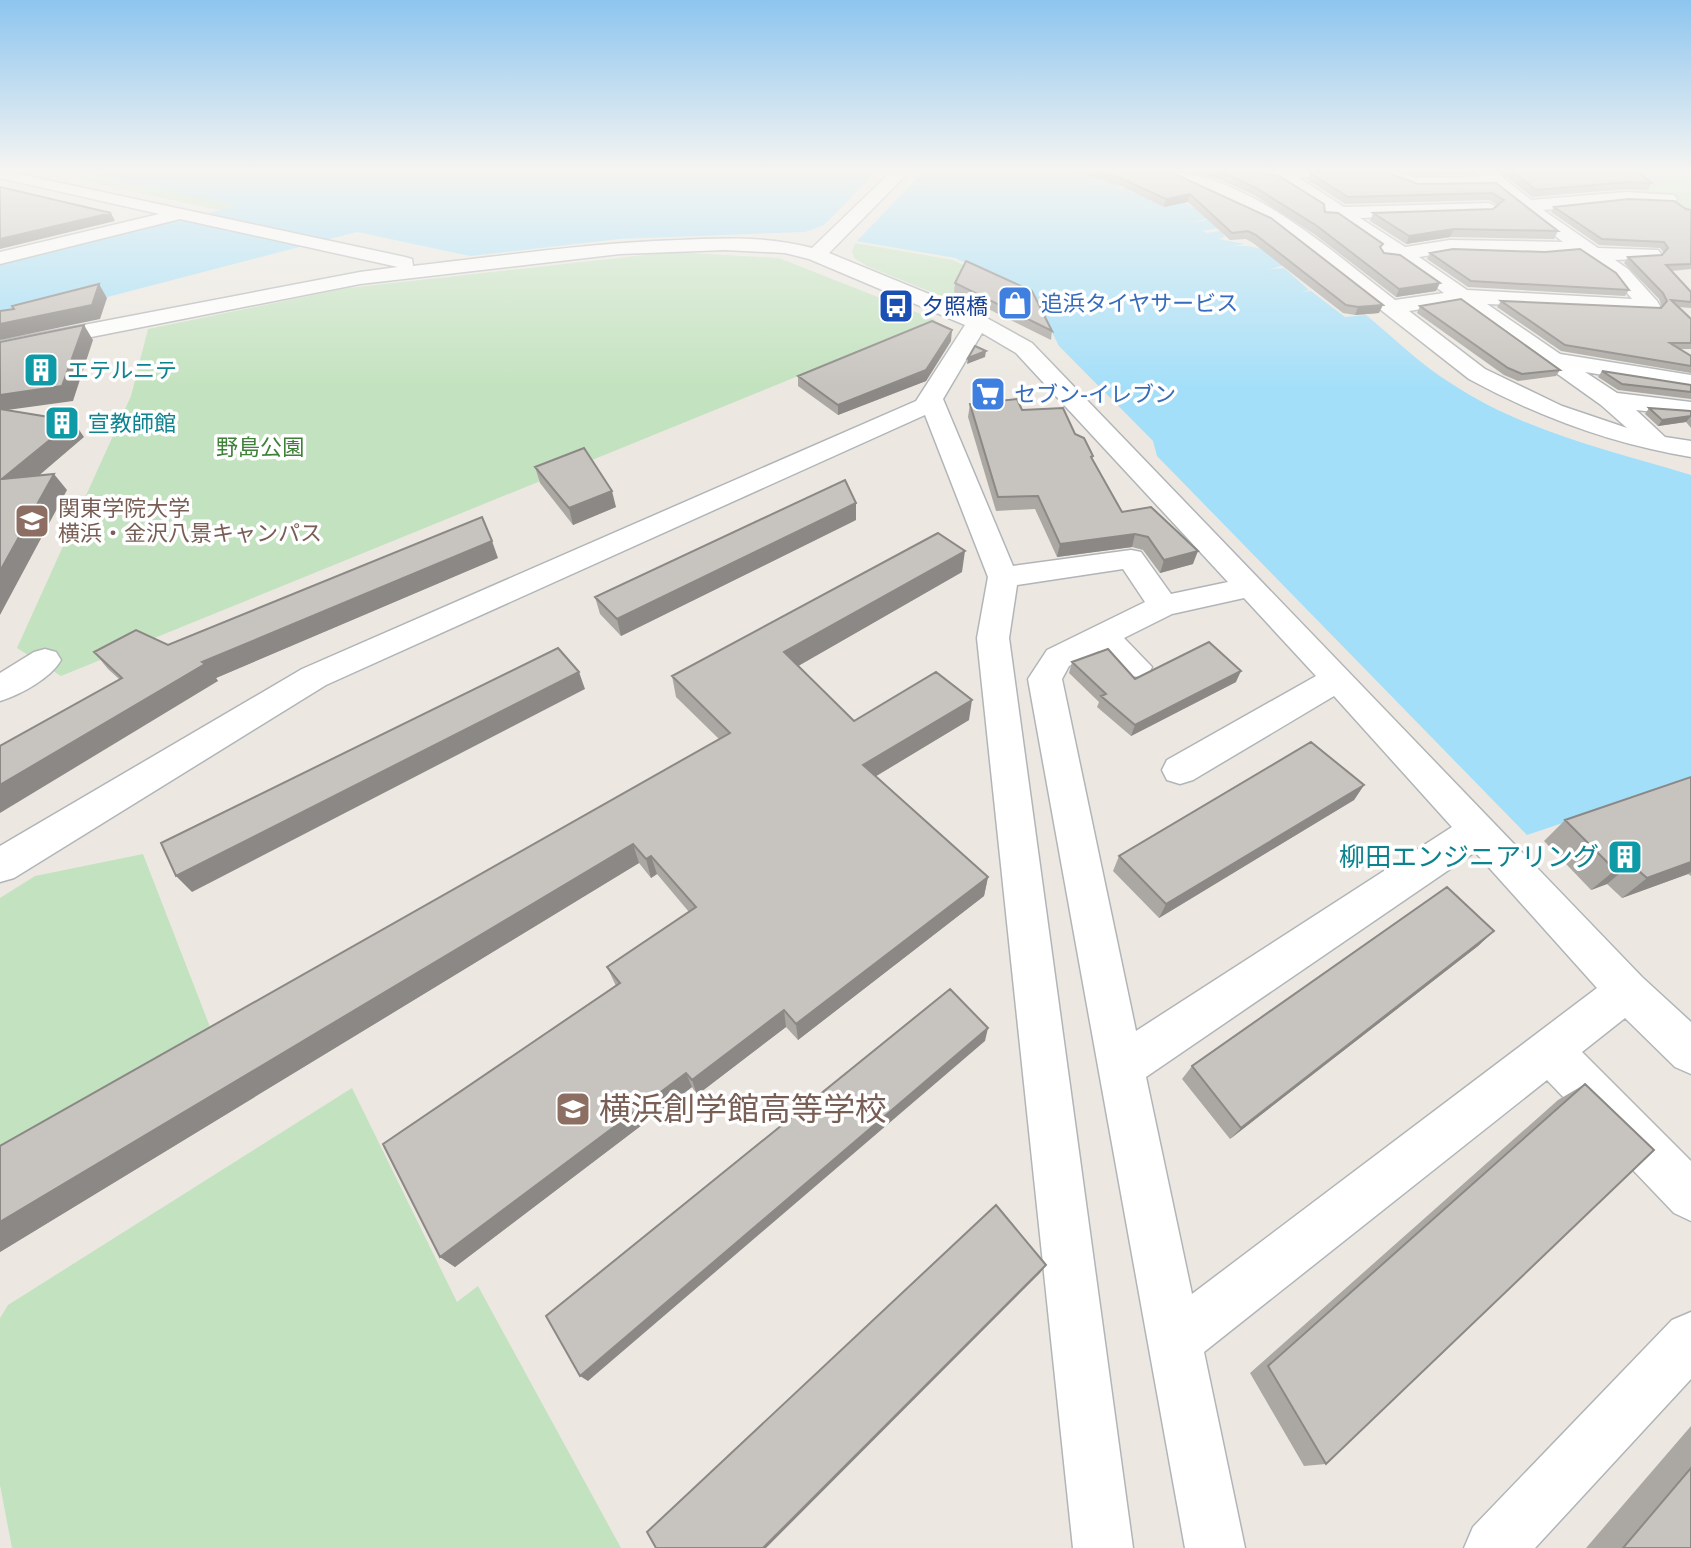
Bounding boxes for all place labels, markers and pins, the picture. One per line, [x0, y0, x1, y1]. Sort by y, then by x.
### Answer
shop icon: 追浜タイヤサービス [996, 284, 1034, 322]
bus stop icon: 夕照橋 [877, 287, 915, 325]
place label: 追浜タイヤサービス [1041, 291, 1238, 316]
place label: 夕照橋 [922, 294, 988, 319]
building icon: エテルニテ [22, 351, 60, 389]
place label: エテルニテ [67, 358, 177, 383]
supermarket icon: セブン-イレブン [969, 375, 1007, 413]
place label: セブン-イレブン [1014, 382, 1176, 407]
building icon: 宣教師館 [43, 404, 81, 442]
place label: 宣教師館 [88, 411, 176, 436]
place label: 関東学院大学 横浜・金沢八景キャンパス [58, 496, 322, 546]
school or university icon: 関東学院大学 横浜・金沢八景キャンパス [13, 502, 51, 540]
building icon: 柳田エンジニアリング [1606, 838, 1644, 876]
place label: 柳田エンジニアリング [1339, 842, 1599, 872]
school or university icon: 横浜創学館高等学校 [554, 1090, 592, 1128]
place label: 横浜創学館高等学校 [599, 1090, 887, 1128]

